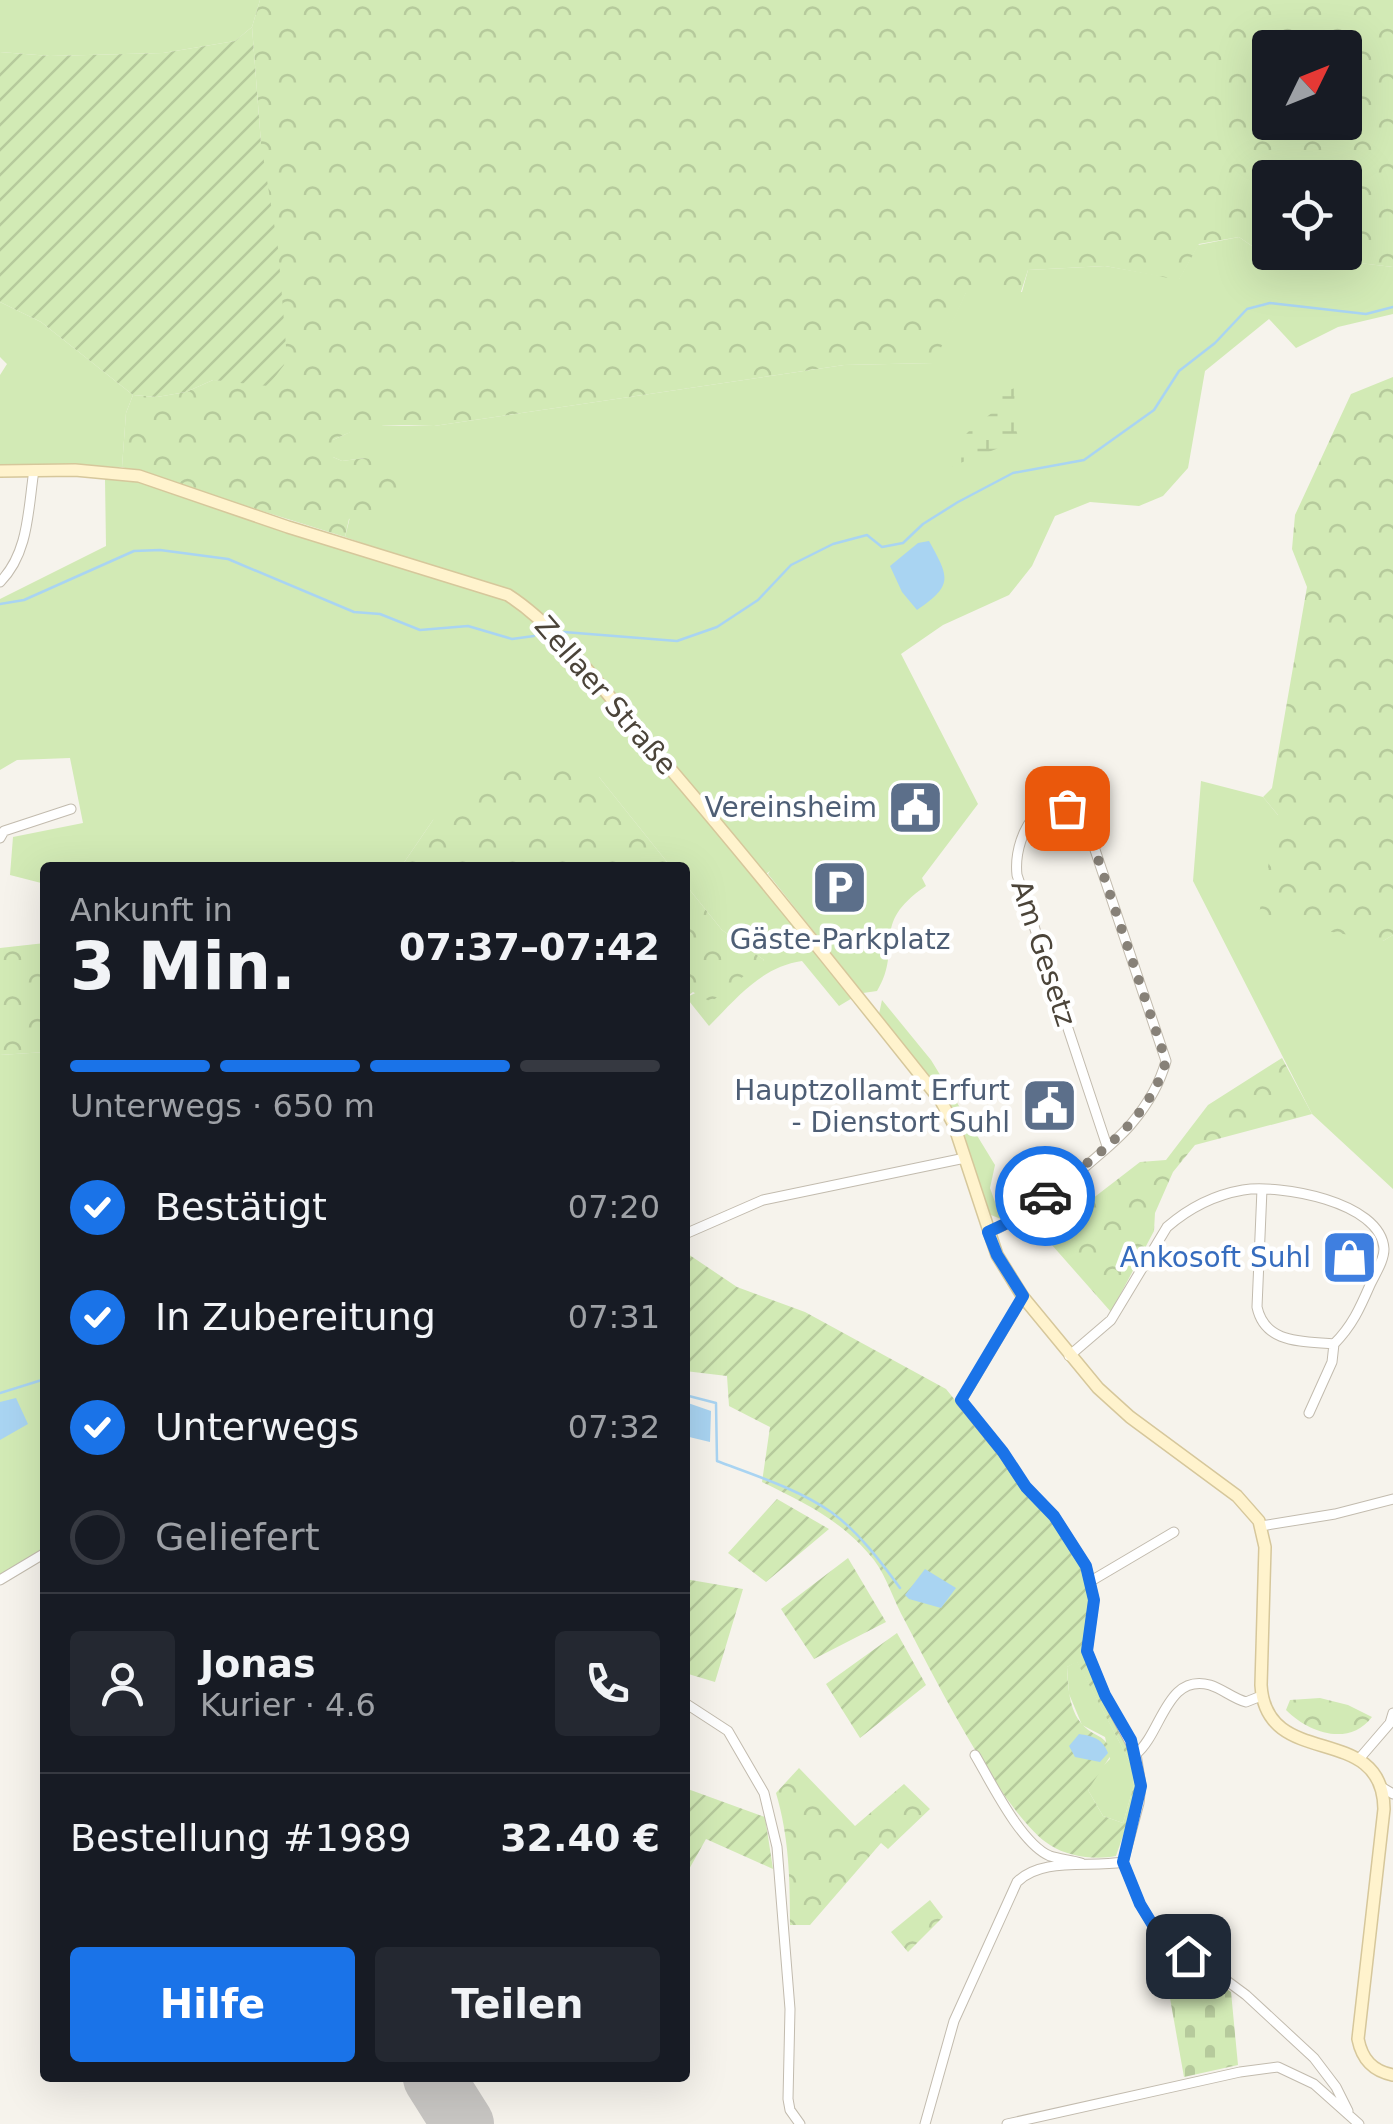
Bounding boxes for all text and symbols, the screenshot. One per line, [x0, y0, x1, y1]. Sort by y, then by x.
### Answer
north arrow [1252, 30, 1362, 140]
map controls [1252, 30, 1362, 270]
button: locate [1252, 160, 1362, 270]
street label: Zellaer Straße [528, 609, 683, 781]
pin [1025, 766, 1110, 851]
public building icon: Vereinsheim [886, 777, 946, 837]
icon: bag [1040, 781, 1095, 836]
place label: Vereinsheim [705, 791, 877, 824]
parking icon: Gäste-Parkplatz [810, 858, 870, 918]
street label: Am Gesetz [1004, 876, 1083, 1030]
text: Ankunft in [70, 891, 233, 929]
place label: Gäste-Parkplatz [730, 923, 950, 956]
text: 07:37–07:42 [399, 925, 660, 969]
text: 3 Min. [70, 929, 296, 1004]
place label: Hauptzollamt Erfurt - Dienstort Suhl [734, 1074, 1010, 1139]
public building icon: Hauptzollamt Erfurt - Dienstort Suhl [1019, 1076, 1079, 1136]
text: Unterwegs · 650 m [70, 1087, 375, 1125]
courier [995, 1146, 1095, 1246]
icon: car [1018, 1169, 1073, 1224]
icon: check [70, 1180, 125, 1235]
text: Bestätigt [155, 1185, 327, 1229]
text: 07:20 [568, 1188, 660, 1226]
shop icon: Ankosoft Suhl [1320, 1227, 1380, 1287]
place label: Ankosoft Suhl [1120, 1241, 1311, 1274]
icon: check [70, 1290, 125, 1345]
text: In Zubereitung [155, 1295, 436, 1339]
text: 07:31 [568, 1298, 660, 1336]
icon: check [70, 1400, 125, 1455]
text: Unterwegs [155, 1405, 359, 1449]
text: 07:32 [568, 1408, 660, 1446]
text: Geliefert [155, 1515, 320, 1559]
button: person [70, 1631, 175, 1736]
button: phone [555, 1631, 660, 1736]
text: Jonas [200, 1642, 316, 1686]
text: Kurier · 4.6 [200, 1686, 376, 1724]
text: Bestellung #1989 [70, 1816, 412, 1860]
text: 32.40 € [500, 1816, 660, 1860]
pin [1146, 1914, 1231, 1999]
icon: home [1161, 1929, 1216, 1984]
button: Hilfe [70, 1947, 355, 2062]
button: Teilen [375, 1947, 660, 2062]

